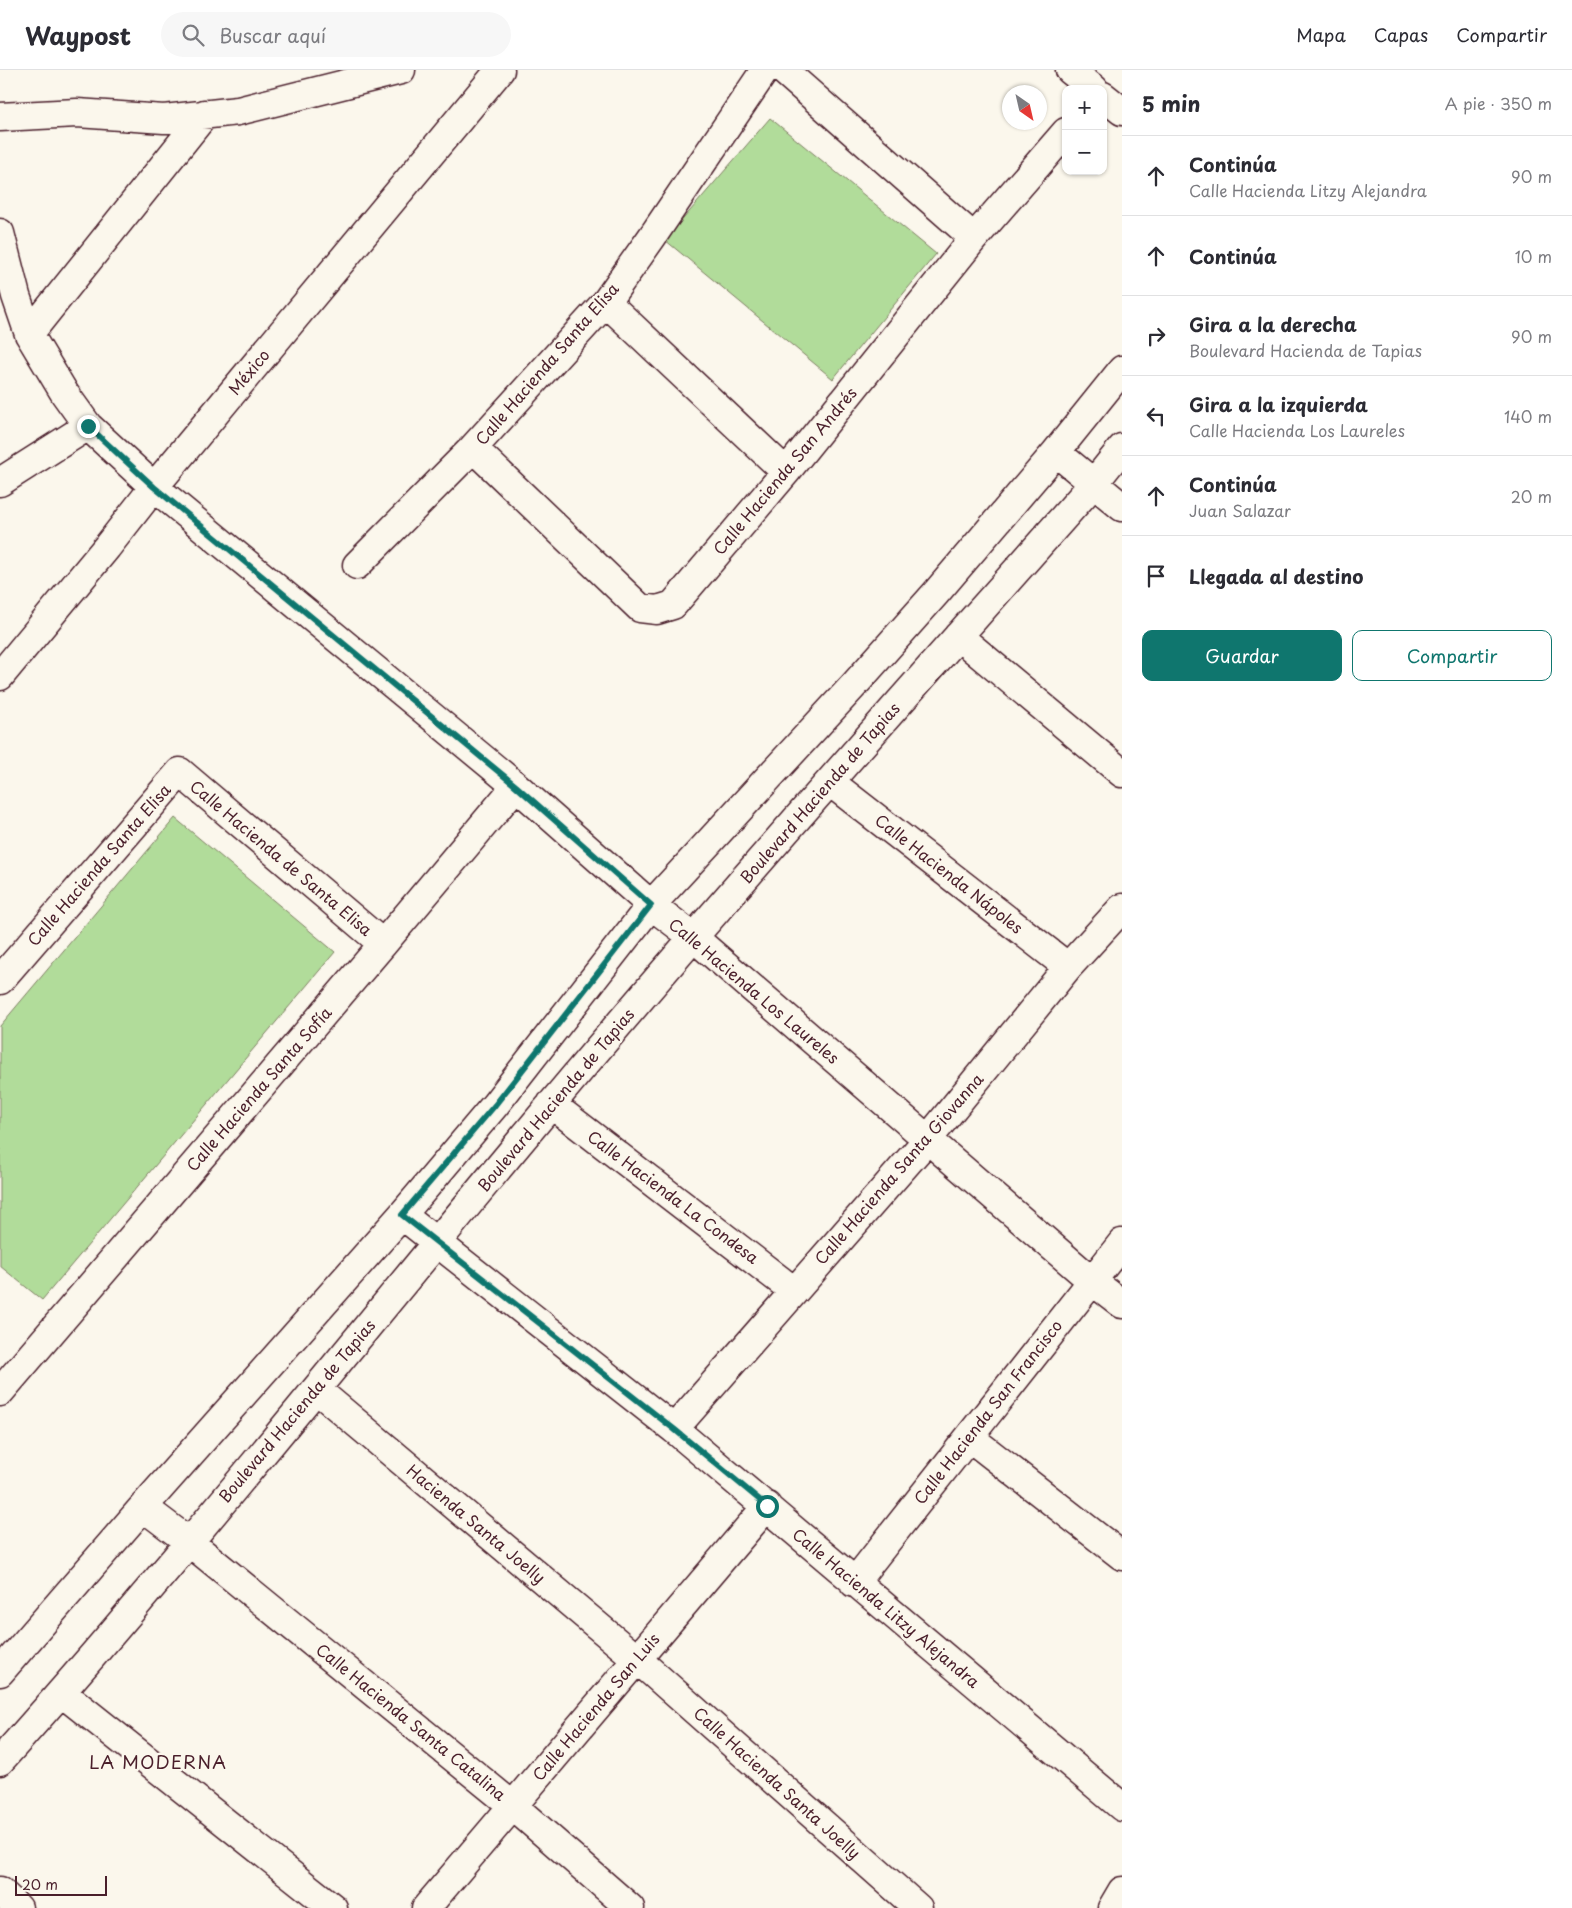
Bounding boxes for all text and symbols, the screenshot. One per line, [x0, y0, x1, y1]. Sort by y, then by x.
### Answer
search box [161, 12, 511, 57]
text: Waypost [25, 17, 131, 53]
icon: search [179, 21, 207, 49]
text: Buscar aquí [219, 21, 326, 49]
text: Mapa [1296, 21, 1346, 48]
text: Capas [1374, 21, 1428, 48]
text: Compartir [1456, 21, 1547, 48]
north arrow [1002, 85, 1047, 130]
map controls [1062, 85, 1107, 175]
button: + [1062, 85, 1107, 130]
text: 5 min [1142, 87, 1200, 119]
text: A pie · 350 m [1445, 91, 1552, 115]
button: − [1062, 130, 1107, 175]
text: Continúa [1189, 150, 1277, 178]
icon: ahead [1142, 162, 1170, 190]
text: 90 m [1511, 164, 1552, 188]
text: Calle Hacienda Litzy Alejandra [1189, 178, 1427, 202]
icon: ahead [1142, 242, 1170, 270]
text: Continúa [1189, 242, 1277, 270]
text: 10 m [1515, 244, 1552, 268]
street label: Calle Hacienda Santa Elisa [469, 277, 624, 450]
text: Gira a la derecha [1189, 310, 1357, 338]
icon: right [1142, 322, 1170, 350]
text: 90 m [1511, 324, 1552, 348]
text: Boulevard Hacienda de Tapias [1189, 338, 1422, 362]
street label: México [222, 343, 275, 400]
street label: Calle Hacienda San Andrés [707, 381, 862, 559]
text: Gira a la izquierda [1189, 390, 1368, 418]
icon: left [1142, 402, 1170, 430]
text: 140 m [1504, 404, 1552, 428]
route end [77, 415, 100, 438]
text: Calle Hacienda Los Laureles [1189, 418, 1405, 442]
text: Continúa [1189, 470, 1277, 498]
icon: ahead [1142, 482, 1170, 510]
text: 20 m [1511, 484, 1552, 508]
text: Juan Salazar [1189, 498, 1291, 522]
icon: arrive [1142, 562, 1170, 590]
text: Llegada al destino [1189, 562, 1363, 590]
button: Guardar [1142, 630, 1342, 681]
button: Compartir [1352, 630, 1552, 681]
street label: Boulevard Hacienda de Tapias [734, 697, 905, 888]
street label: Calle Hacienda de Santa Elisa [185, 774, 378, 941]
street label: Calle Hacienda Santa Elisa [21, 778, 176, 951]
street label: Calle Hacienda Nápoles [870, 808, 1029, 939]
street label: Calle Hacienda Los Laureles [664, 912, 845, 1069]
street label: Calle Hacienda Santa Sofía [180, 1001, 337, 1176]
street label: Boulevard Hacienda de Tapias [471, 1002, 639, 1196]
street label: Calle Hacienda Santa Giovanna [808, 1067, 988, 1269]
street label: Calle Hacienda La Condesa [583, 1124, 764, 1269]
street label: Boulevard Hacienda de Tapias [212, 1313, 380, 1507]
street label: Calle Hacienda San Francisco [907, 1314, 1067, 1509]
street label: Hacienda Santa Joelly [402, 1458, 551, 1588]
route start [756, 1495, 779, 1518]
street label: Calle Hacienda Litzy Alejandra [788, 1522, 985, 1693]
street label: Calle Hacienda San Luis [526, 1627, 664, 1786]
street label: Calle Hacienda Santa Catalina [311, 1637, 512, 1806]
street label: Calle Hacienda Santa Joelly [689, 1701, 866, 1864]
district label: LA MODERNA [89, 1748, 227, 1775]
scale bar [15, 1873, 108, 1896]
text: 20 m [22, 1874, 58, 1895]

